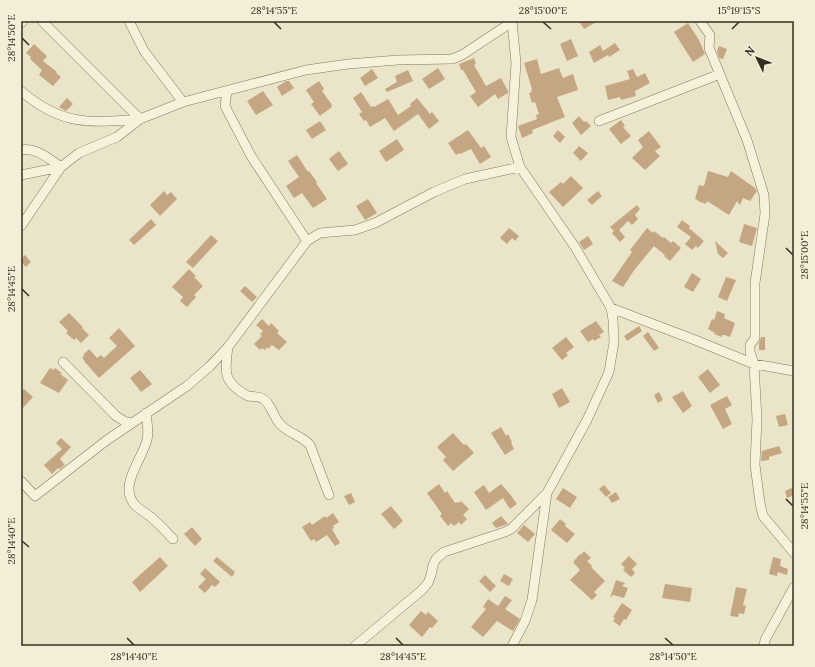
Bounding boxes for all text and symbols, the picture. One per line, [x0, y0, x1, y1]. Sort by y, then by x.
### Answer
text: 28°14'55"E [251, 4, 297, 17]
text: 28°15'00"E [519, 4, 567, 17]
text: 15°19'15"S [718, 4, 761, 17]
text: 28°14'50"E [5, 14, 18, 62]
north arrow [737, 38, 777, 78]
text: N [742, 43, 758, 59]
text: 28°15'00"E [798, 231, 811, 279]
text: 28°14'45"E [5, 266, 18, 312]
text: 28°14'55"E [798, 483, 811, 529]
text: 28°14'40"E [5, 518, 18, 564]
text: 28°14'40"E [111, 650, 157, 663]
text: 28°14'45"E [380, 650, 426, 663]
text: 28°14'50"E [649, 650, 697, 663]

